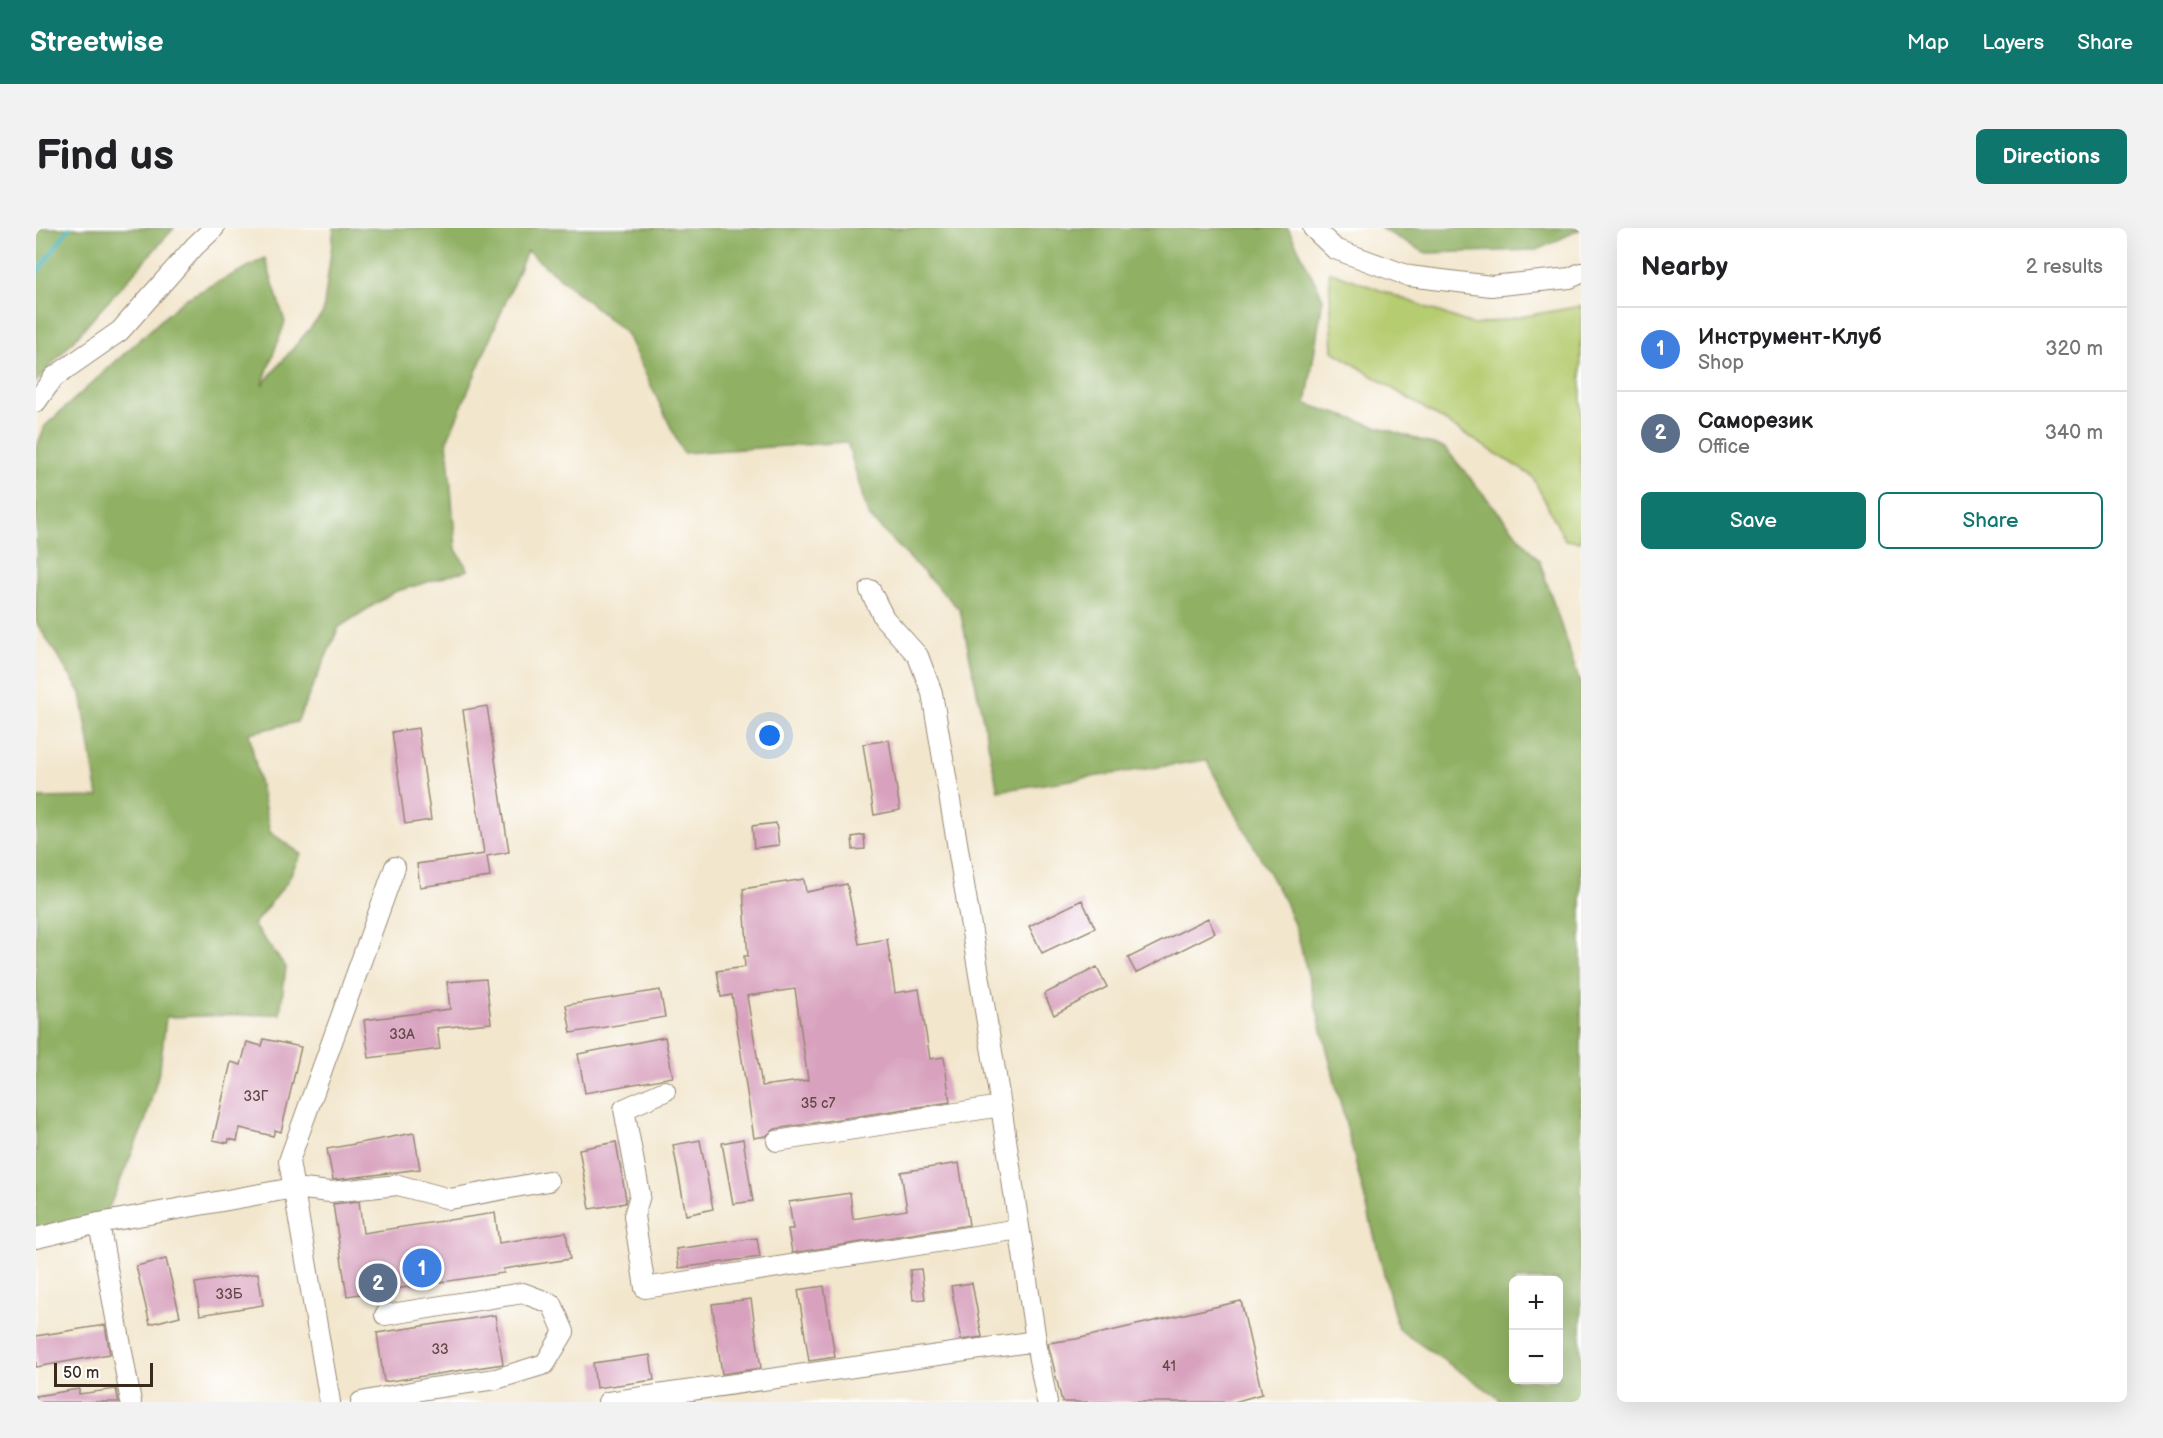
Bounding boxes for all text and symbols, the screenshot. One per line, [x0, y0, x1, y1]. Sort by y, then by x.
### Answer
text: Streetwise [30, 26, 163, 59]
text: Map [1907, 30, 1949, 55]
text: Layers [1982, 30, 2044, 55]
text: Share [2077, 30, 2133, 55]
button: Directions [1976, 129, 2127, 184]
text: Find us [36, 131, 174, 182]
text: Nearby [1641, 252, 1728, 283]
text: 2 results [2026, 255, 2103, 279]
text: Инструмент-Клуб [1698, 324, 1882, 351]
text: 1 [1656, 337, 1665, 361]
text: 320 m [2045, 337, 2103, 361]
text: Shop [1698, 351, 1744, 375]
text: Саморезик [1698, 408, 1813, 435]
text: 2 [1655, 421, 1666, 445]
text: 340 m [2045, 421, 2103, 445]
text: Office [1698, 435, 1750, 459]
button: Save [1641, 492, 1866, 549]
button: Share [1878, 492, 2103, 549]
your location [755, 721, 784, 750]
house number: 33А [389, 1026, 415, 1043]
house number: 33Г [244, 1088, 269, 1105]
house number: 35 c7 [801, 1095, 835, 1112]
pin: 1 [402, 1246, 442, 1290]
pin: 2 [358, 1260, 398, 1306]
map controls [1509, 1276, 1563, 1384]
button: + [1509, 1276, 1563, 1330]
house number: 33Б [216, 1286, 243, 1303]
button: − [1509, 1330, 1563, 1384]
house number: 33 [431, 1341, 449, 1358]
house number: 41 [1162, 1358, 1176, 1375]
scale bar [54, 1360, 153, 1388]
text: 50 m [63, 1364, 99, 1383]

